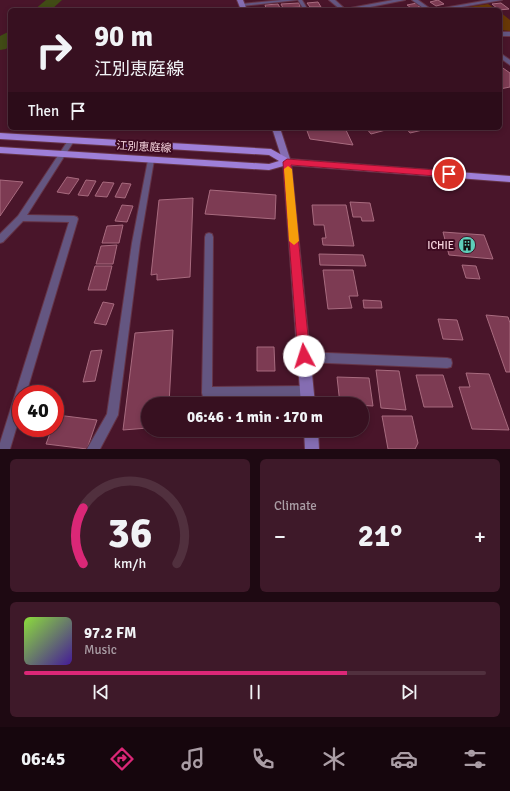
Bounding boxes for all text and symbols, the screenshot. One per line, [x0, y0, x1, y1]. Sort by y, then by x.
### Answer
text: 90 m [94, 20, 153, 54]
icon: right [28, 24, 80, 76]
text: 江別恵庭線 [94, 58, 184, 80]
icon: arrive [67, 100, 89, 122]
text: Then [28, 102, 59, 120]
street label: 江別恵庭線 [116, 139, 172, 155]
pin [432, 157, 466, 191]
icon: arrive [438, 163, 460, 185]
building icon: ICHIE [457, 235, 477, 255]
place label: ICHIE [427, 239, 454, 252]
position arrow [283, 335, 325, 377]
speed limit sign: 40 [12, 385, 64, 437]
text: 06:46 · 1 min · 170 m [187, 408, 323, 426]
text: Climate [274, 498, 317, 514]
text: 36 [108, 507, 152, 558]
text: 21° [358, 518, 402, 555]
text: − [274, 523, 286, 550]
text: + [474, 523, 486, 550]
text: km/h [114, 554, 146, 571]
text: 97.2 FM [84, 624, 136, 642]
text: Music [84, 642, 117, 658]
icon: previous [90, 681, 112, 703]
icon: pause [244, 681, 266, 703]
icon: next [398, 681, 420, 703]
icon: directions [108, 745, 136, 773]
icon: music [179, 745, 207, 773]
icon: phone [249, 745, 277, 773]
icon: climate [320, 745, 348, 773]
icon: car [390, 745, 418, 773]
icon: filters [461, 745, 489, 773]
text: 06:45 [21, 748, 65, 770]

